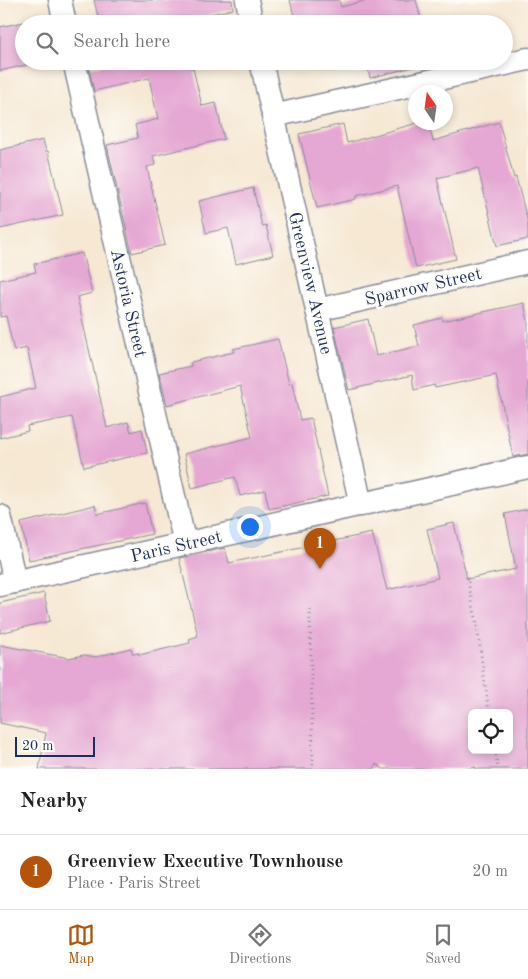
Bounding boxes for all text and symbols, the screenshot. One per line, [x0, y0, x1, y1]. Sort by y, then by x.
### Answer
search box [15, 15, 513, 70]
icon: search [33, 29, 61, 57]
text: Search here [73, 33, 170, 52]
north arrow [408, 85, 453, 130]
street label: Greenview Avenue [285, 210, 335, 356]
street label: Astoria Street [107, 247, 149, 359]
street label: Sparrow Street [363, 265, 483, 309]
your location [237, 514, 263, 540]
street label: Paris Street [129, 528, 224, 566]
pin: 1 [304, 528, 336, 569]
map controls [468, 709, 513, 754]
button: locate [468, 709, 513, 754]
scale bar [15, 734, 95, 757]
text: 20 m [22, 739, 53, 753]
text: Nearby [20, 791, 88, 812]
text: Greenview Executive Townhouse [67, 853, 343, 872]
text: 1 [31, 864, 41, 880]
text: 20 m [472, 864, 508, 880]
text: Place · Paris Street [67, 876, 201, 892]
tab: Map [67, 921, 95, 968]
tab: Directions [229, 921, 291, 968]
tab: Saved [425, 921, 461, 968]

